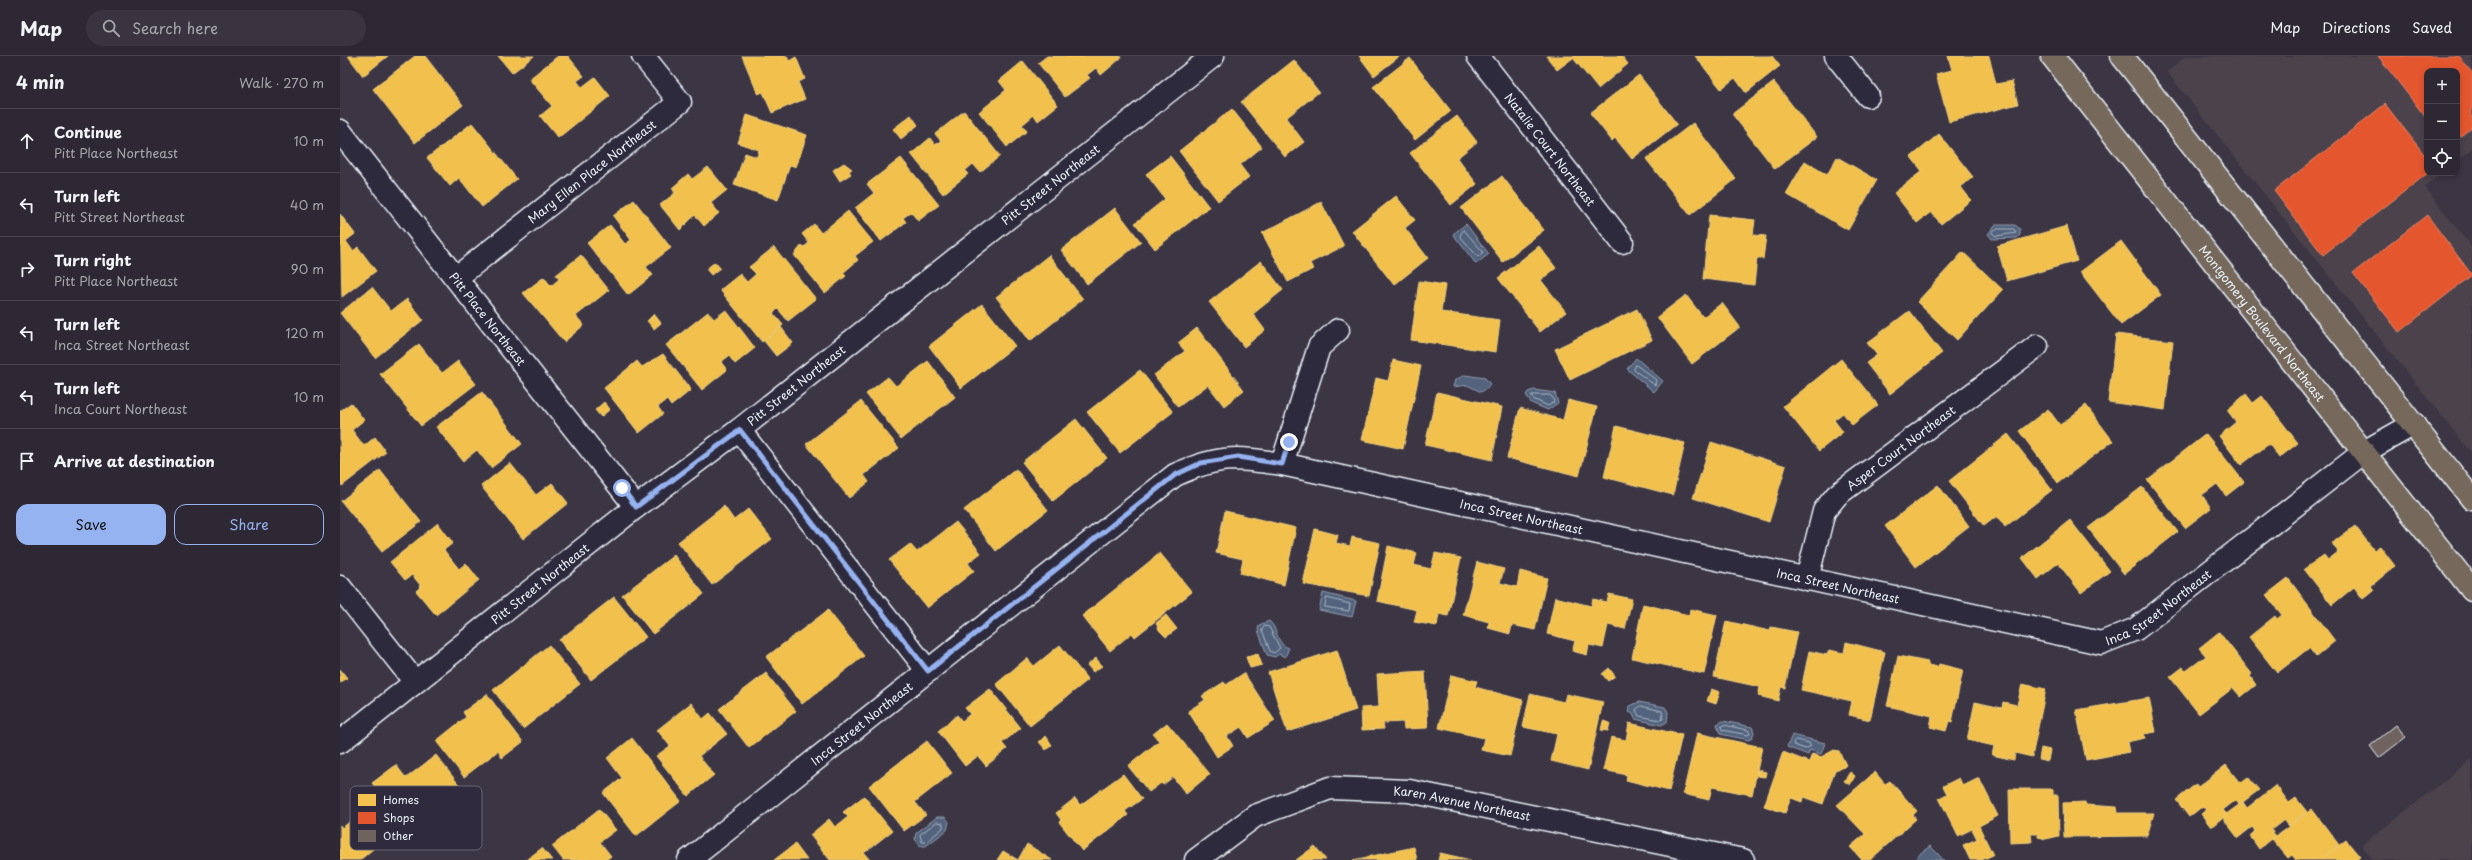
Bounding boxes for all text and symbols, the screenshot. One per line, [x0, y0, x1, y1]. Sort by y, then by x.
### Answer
search box [86, 10, 366, 46]
text: Map [20, 14, 62, 42]
text: Search here [132, 16, 218, 39]
icon: search [100, 17, 122, 39]
text: Map [2270, 17, 2300, 38]
text: Directions [2322, 17, 2390, 38]
text: Saved [2412, 17, 2452, 38]
map controls [2424, 68, 2460, 176]
button: + [2424, 68, 2460, 104]
text: 4 min [16, 69, 64, 95]
text: Walk · 270 m [239, 73, 324, 92]
street label: Natalie Court Northeast [1501, 89, 1600, 210]
button: − [2424, 104, 2460, 140]
street label: Mary Ellen Place Northeast [524, 115, 660, 227]
text: Continue [54, 120, 122, 143]
icon: ahead [16, 130, 38, 152]
text: 10 m [294, 131, 324, 150]
street label: Pitt Street Northeast [997, 140, 1103, 229]
button: locate [2424, 140, 2460, 176]
text: Pitt Place Northeast [54, 143, 178, 162]
text: Turn left [54, 184, 120, 207]
icon: left [16, 194, 38, 216]
text: 40 m [290, 195, 324, 214]
text: Pitt Street Northeast [54, 207, 185, 226]
street label: Montgomery Boulevard Northeast [2195, 241, 2330, 405]
text: Turn right [54, 248, 131, 271]
icon: right [16, 258, 38, 280]
text: 90 m [291, 259, 324, 278]
street label: Pitt Place Northeast [445, 268, 531, 370]
text: Pitt Place Northeast [54, 271, 178, 290]
text: Turn left [54, 312, 120, 335]
icon: left [16, 322, 38, 344]
text: 120 m [285, 323, 324, 342]
text: Inca Street Northeast [54, 335, 190, 354]
street label: Pitt Street Northeast [743, 340, 849, 430]
text: Turn left [54, 376, 120, 399]
icon: left [16, 386, 38, 408]
text: 10 m [294, 387, 324, 406]
text: Inca Court Northeast [54, 399, 187, 418]
street label: Asper Court Northeast [1842, 401, 1959, 494]
route end [1280, 433, 1298, 451]
text: Arrive at destination [54, 449, 215, 472]
icon: arrive [16, 450, 38, 472]
route start [613, 479, 631, 497]
street label: Inca Street Northeast [1458, 494, 1585, 539]
button: Save [16, 504, 166, 545]
button: Share [174, 504, 324, 545]
street label: Pitt Street Northeast [487, 539, 593, 628]
street label: Inca Street Northeast [1775, 563, 1901, 608]
street label: Inca Street Northeast [2102, 565, 2215, 649]
street label: Inca Street Northeast [807, 677, 916, 769]
street label: Karen Avenue Northeast [1393, 781, 1533, 825]
legend [350, 786, 482, 850]
text: Homes [383, 791, 419, 808]
text: Shops [383, 809, 414, 826]
text: Other [383, 827, 414, 844]

